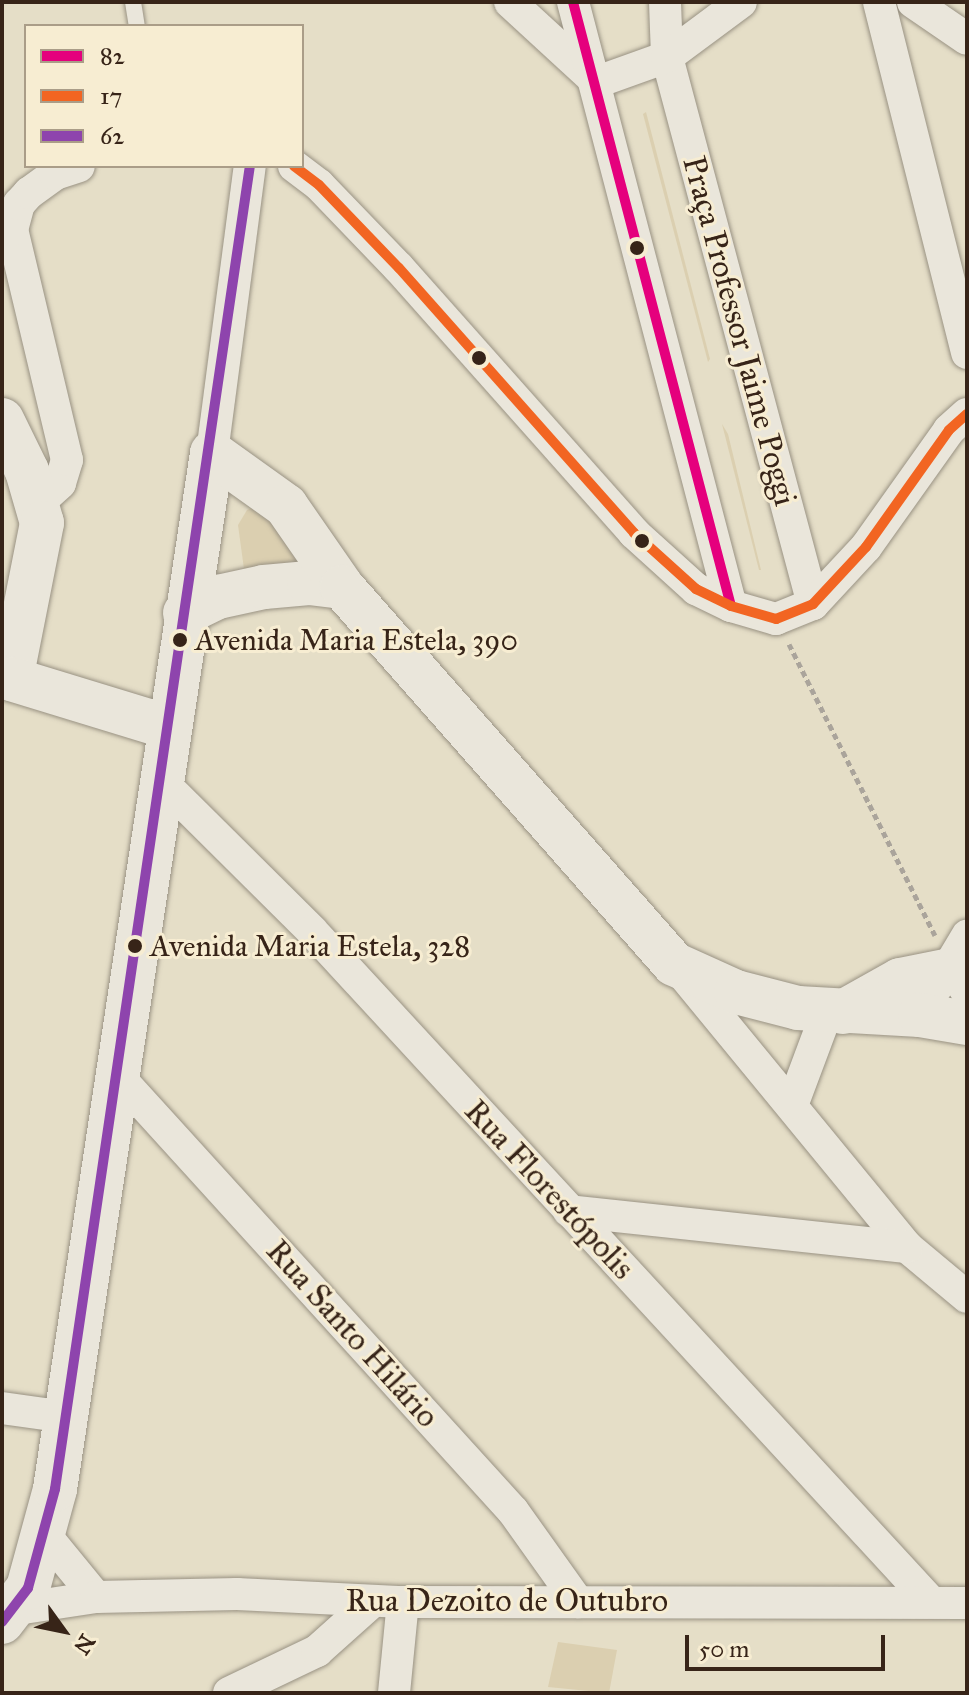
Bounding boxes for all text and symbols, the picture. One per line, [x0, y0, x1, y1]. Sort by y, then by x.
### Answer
legend [24, 24, 304, 168]
text: 82 [100, 41, 125, 71]
text: 17 [100, 81, 122, 111]
text: 62 [100, 121, 124, 151]
street label: Praça Professor Jaime Poggi [674, 152, 804, 510]
unlabelled marker [629, 240, 645, 256]
unlabelled marker [471, 350, 487, 366]
unlabelled marker [634, 533, 650, 549]
place label: Avenida Maria Estela, 390 [195, 622, 518, 658]
marker: Avenida Maria Estela, 390 [172, 632, 188, 648]
place label: Avenida Maria Estela, 328 [150, 928, 470, 964]
marker: Avenida Maria Estela, 328 [127, 938, 143, 954]
street label: Rua Florestópolis [456, 1092, 642, 1288]
street label: Rua Santo Hilário [258, 1232, 446, 1436]
street label: Rua Dezoito de Outubro [346, 1582, 668, 1620]
north arrow [24, 1591, 104, 1671]
scale bar [689, 1619, 889, 1669]
text: N [68, 1629, 101, 1660]
text: 50 m [699, 1634, 749, 1664]

